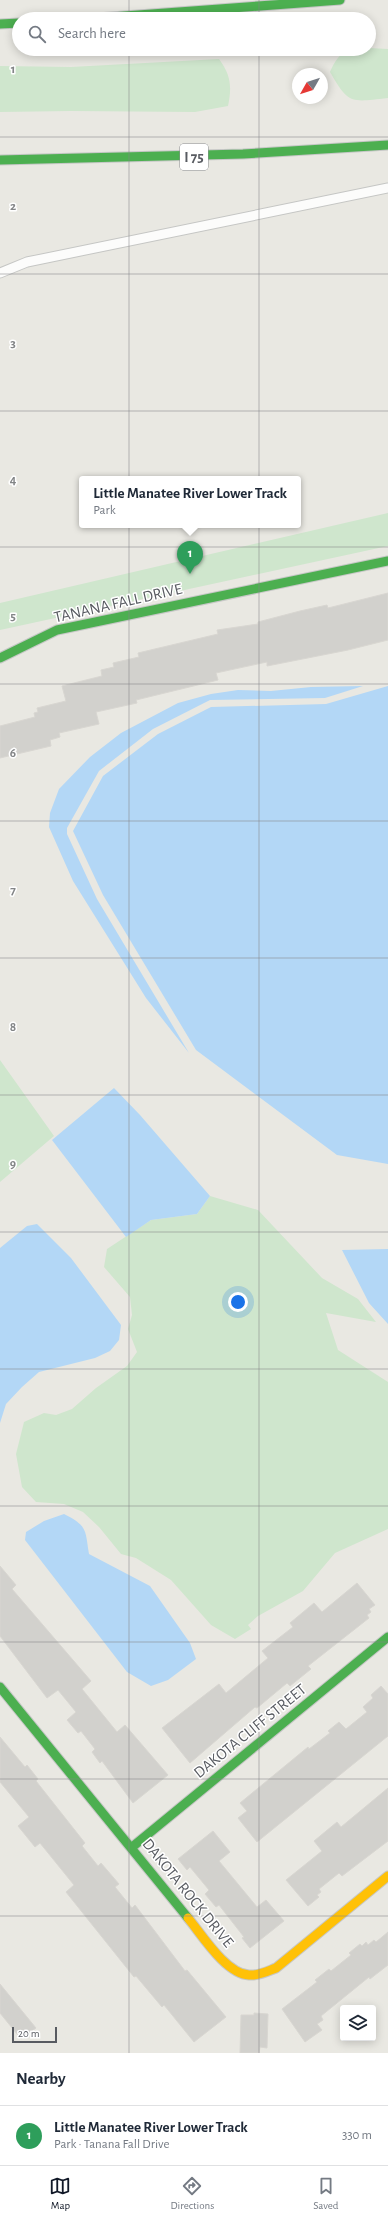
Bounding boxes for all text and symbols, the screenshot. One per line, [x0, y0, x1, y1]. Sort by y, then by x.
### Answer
search box [12, 12, 376, 56]
icon: search [26, 23, 48, 45]
text: Search here [58, 26, 126, 41]
text: 1 [11, 63, 15, 76]
north arrow [292, 68, 328, 104]
road number: I 75 [180, 144, 208, 170]
text: 2 [10, 200, 16, 213]
text: 3 [10, 337, 16, 350]
text: 4 [10, 474, 17, 487]
popup [79, 476, 301, 528]
text: Little Manatee River Lower Track [93, 486, 287, 501]
text: Park [93, 504, 116, 517]
pin: 1 [177, 541, 203, 574]
street label: TANANA FALL DRIVE [52, 580, 184, 626]
text: 5 [10, 610, 16, 623]
text: 6 [10, 747, 16, 760]
text: 7 [10, 884, 16, 897]
text: 8 [10, 1021, 16, 1034]
text: 9 [10, 1158, 16, 1171]
your location [228, 1292, 248, 1312]
street label: DAKOTA CLIFF STREET [191, 1681, 309, 1781]
street label: DAKOTA ROCK DRIVE [139, 1836, 237, 1951]
map controls [340, 2005, 376, 2041]
button: layers [340, 2005, 376, 2041]
scale bar [12, 2025, 57, 2044]
text: 20 m [18, 2028, 39, 2039]
text: Nearby [16, 2070, 66, 2087]
text: Little Manatee River Lower Track [54, 2120, 248, 2135]
text: 1 [27, 2129, 31, 2142]
text: 330 m [342, 2129, 372, 2142]
text: Park · Tanana Fall Drive [54, 2138, 169, 2151]
tab: Map [49, 2175, 71, 2212]
tab: Directions [170, 2175, 214, 2212]
tab: Saved [313, 2175, 338, 2212]

